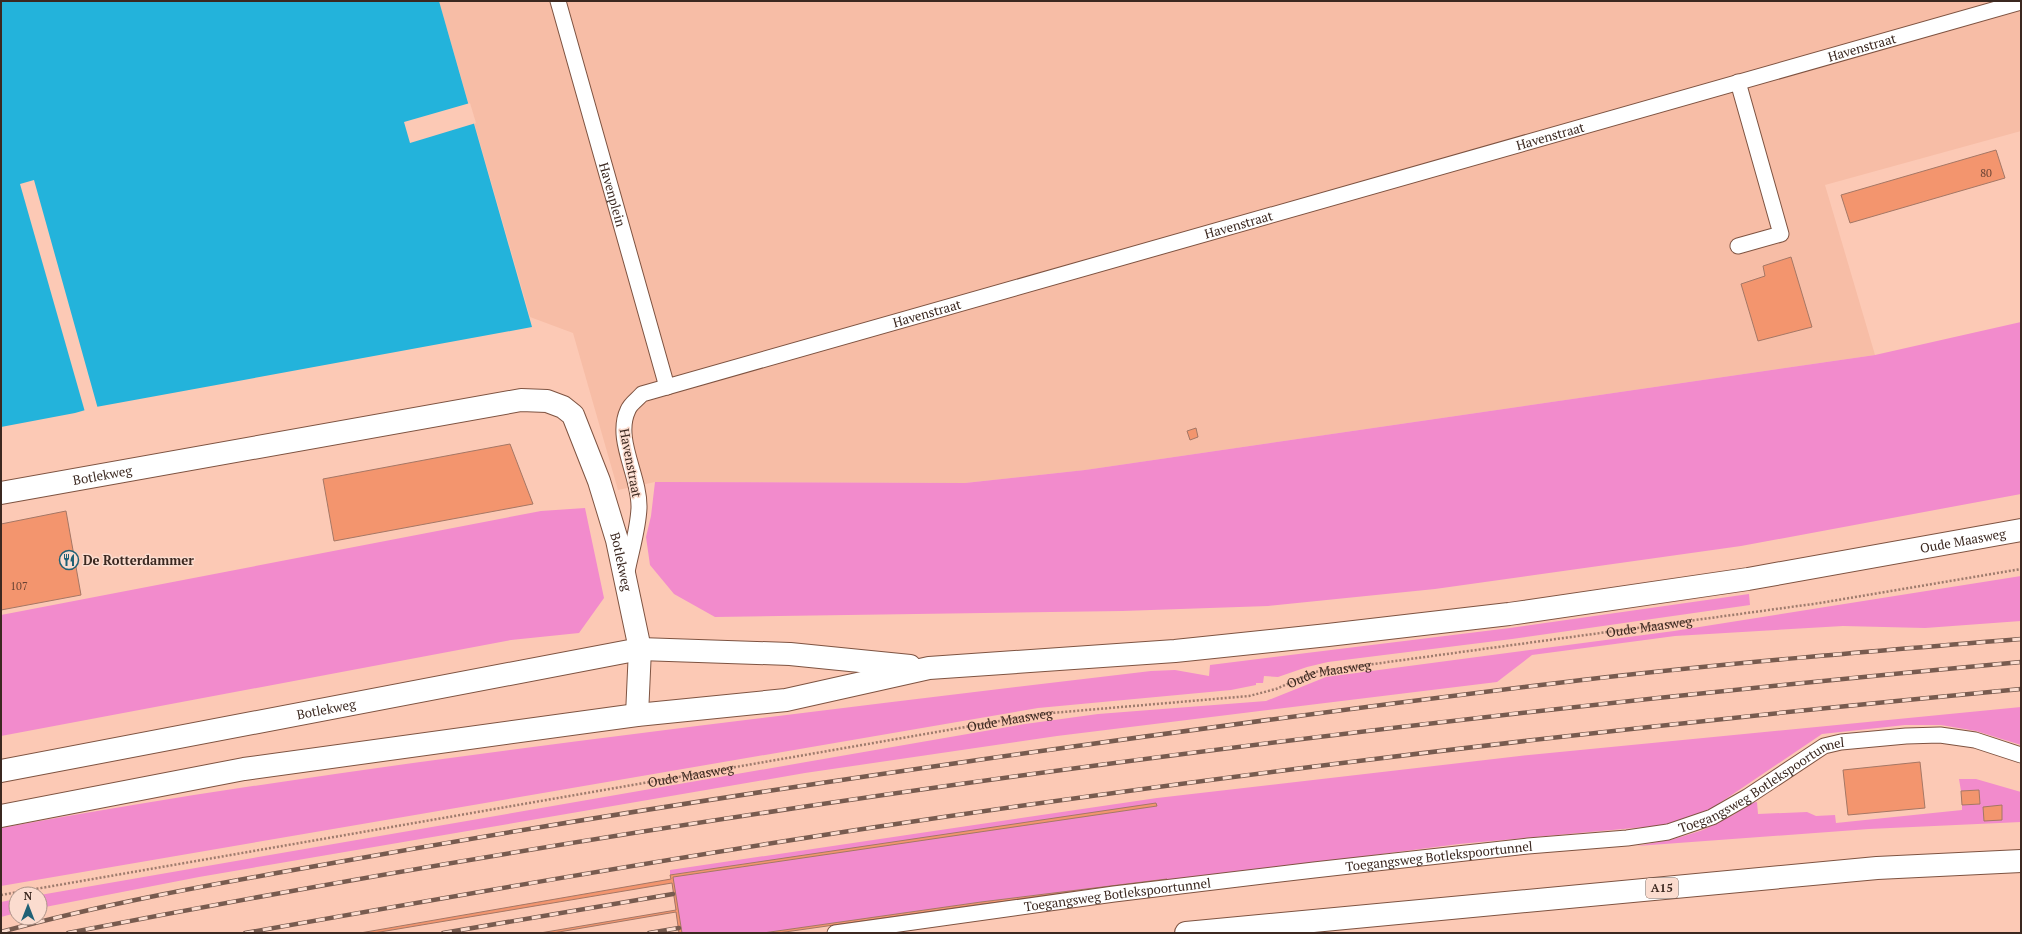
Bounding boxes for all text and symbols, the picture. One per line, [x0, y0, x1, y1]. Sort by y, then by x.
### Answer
street label: Havenstraat [1826, 29, 1898, 66]
street label: Havenstraat [1514, 118, 1586, 154]
street label: Havenplein [595, 160, 630, 229]
house number: 80 [1980, 166, 1992, 180]
street label: Havenstraat [1202, 206, 1275, 243]
street label: Havenstraat [891, 295, 963, 331]
street label: Havenstraat [615, 427, 647, 499]
street label: Botlekweg [71, 461, 134, 489]
street label: Oude Maasweg [1919, 524, 2007, 557]
street label: Botlekweg [606, 530, 637, 593]
restaurant icon: De Rotterdammer [58, 549, 80, 571]
place label: De Rotterdammer [83, 551, 194, 569]
house number: 107 [10, 579, 28, 593]
street label: Oude Maasweg [1605, 612, 1693, 641]
street label: Oude Maasweg [1284, 655, 1372, 692]
street label: Botlekweg [295, 694, 357, 723]
street label: Oude Maasweg [966, 704, 1054, 736]
street label: Toegangsweg Botlekspoortunnel [1676, 733, 1845, 837]
street label: Oude Maasweg [646, 759, 735, 791]
street label: Toegangsweg Botlekspoortunnel [1345, 837, 1533, 875]
street label: Toegangsweg Botlekspoortunnel [1023, 873, 1212, 915]
road number: A15 [1646, 878, 1678, 898]
north arrow [8, 886, 48, 926]
text: N [24, 889, 33, 903]

